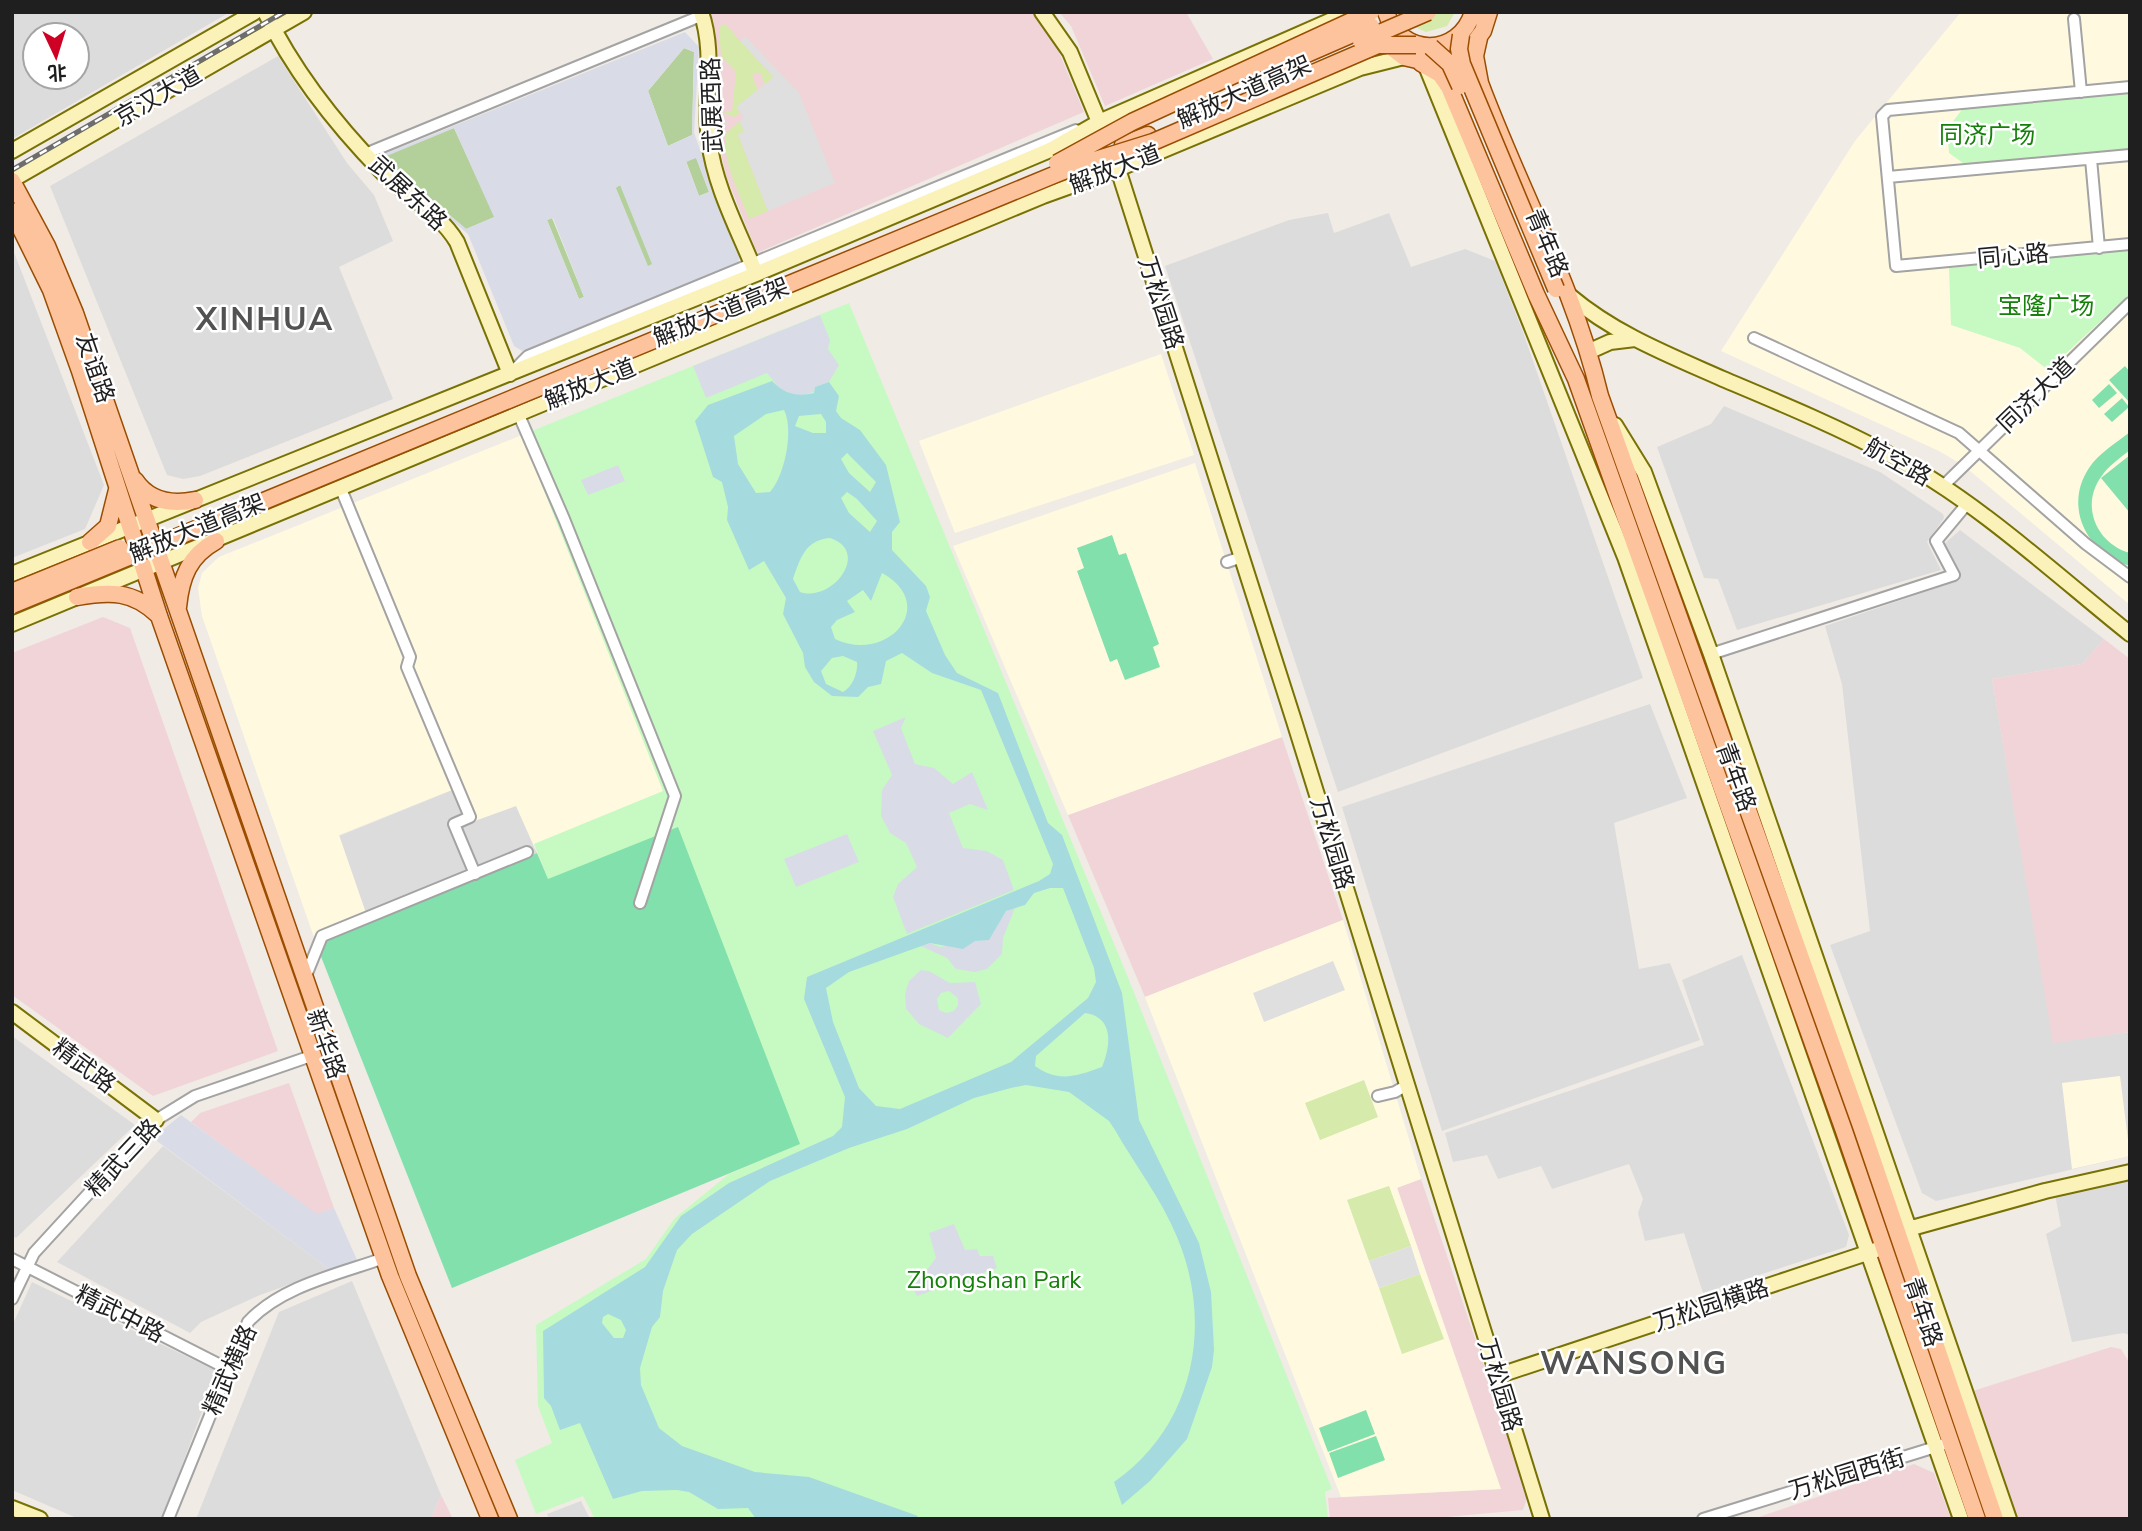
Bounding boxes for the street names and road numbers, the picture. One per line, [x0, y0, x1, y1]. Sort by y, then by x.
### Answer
street label: 解放大道高架 [1172, 48, 1316, 136]
street label: 武展西路 [694, 56, 730, 154]
street label: 京汉大道 [108, 58, 208, 134]
street label: 解放大道 [1064, 137, 1166, 201]
street label: 武展东路 [362, 149, 454, 237]
street label: 青年路 [1518, 204, 1576, 282]
street label: 同心路 [1976, 237, 2050, 275]
street label: 万松园路 [1131, 252, 1191, 354]
street label: 解放大道高架 [648, 270, 794, 354]
street label: 友谊路 [68, 329, 122, 407]
street label: 同济大道 [1990, 350, 2082, 440]
street label: 解放大道 [540, 351, 640, 417]
street label: 航空路 [1859, 431, 1937, 493]
street label: 解放大道高架 [124, 486, 270, 570]
street label: 青年路 [1709, 738, 1763, 816]
street label: 万松园路 [1303, 792, 1361, 894]
street label: 新华路 [299, 1005, 353, 1083]
street label: 精武路 [46, 1032, 122, 1100]
street label: 精武三路 [79, 1112, 167, 1204]
street label: 万松园横路 [1649, 1271, 1773, 1339]
street label: 青年路 [1896, 1273, 1950, 1351]
street label: 精武中路 [70, 1278, 170, 1350]
street label: 精武横路 [196, 1320, 264, 1420]
street label: 万松园路 [1471, 1334, 1529, 1436]
street label: 万松园西街 [1785, 1441, 1909, 1507]

